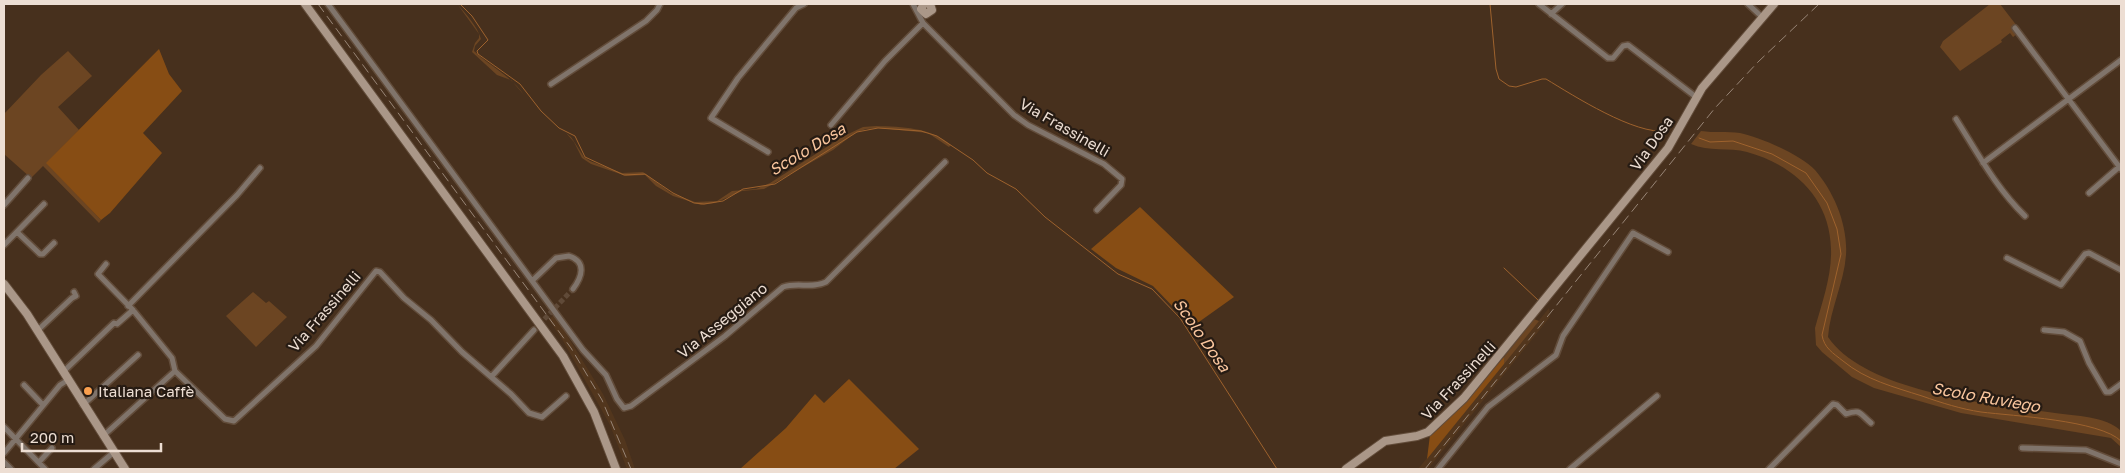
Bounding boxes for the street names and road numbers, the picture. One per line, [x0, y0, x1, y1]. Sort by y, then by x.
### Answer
street label: Via Frassinelli [1017, 94, 1113, 160]
street label: Via Dosa [1626, 112, 1676, 174]
street label: Via Frassinelli [284, 267, 364, 355]
street label: Via Asseggiano [674, 278, 770, 362]
street label: Via Frassinelli [1417, 337, 1499, 423]

